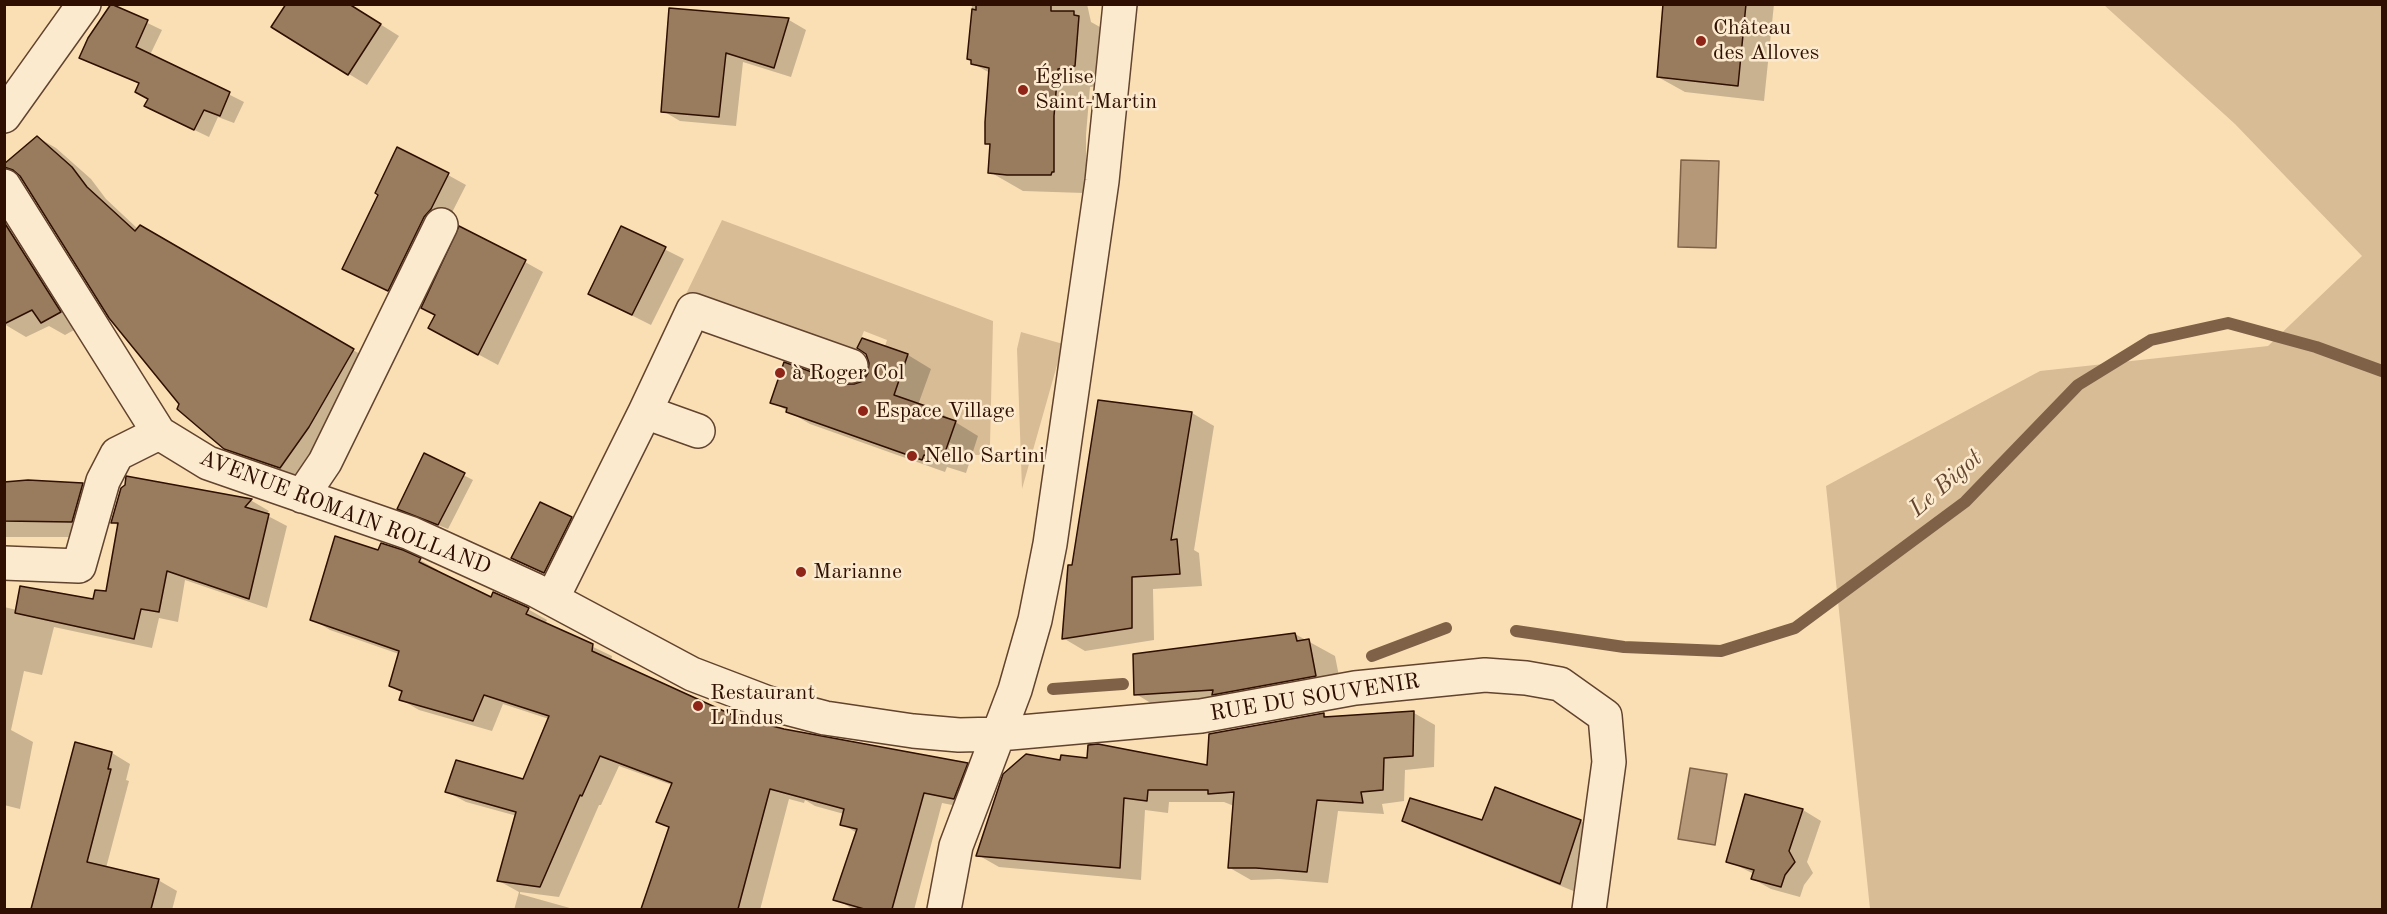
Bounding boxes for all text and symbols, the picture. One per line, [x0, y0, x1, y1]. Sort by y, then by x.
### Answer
place label: Château des Alloves [1713, 15, 1819, 66]
marker: Château des Alloves [1694, 34, 1708, 48]
place label: Église Saint-Martin [1035, 64, 1157, 116]
marker: Église Saint-Martin [1016, 83, 1030, 97]
place label: à Roger Col [792, 360, 904, 386]
marker: à Roger Col [773, 366, 787, 380]
place label: Espace Village [875, 398, 1015, 424]
marker: Espace Village [856, 404, 870, 418]
place label: Nello Sartini [924, 443, 1045, 469]
water label: Le Bigot [1903, 444, 1989, 524]
street label: AVENUE ROMAIN ROLLAND [195, 445, 495, 581]
marker: Nello Sartini [905, 449, 919, 463]
place label: Marianne [813, 559, 902, 585]
marker: Marianne [794, 565, 808, 579]
street label: RUE DU SOUVENIR [1208, 668, 1422, 728]
place label: Restaurant L'Indus [710, 680, 815, 732]
marker: Restaurant L'Indus [691, 699, 705, 713]

